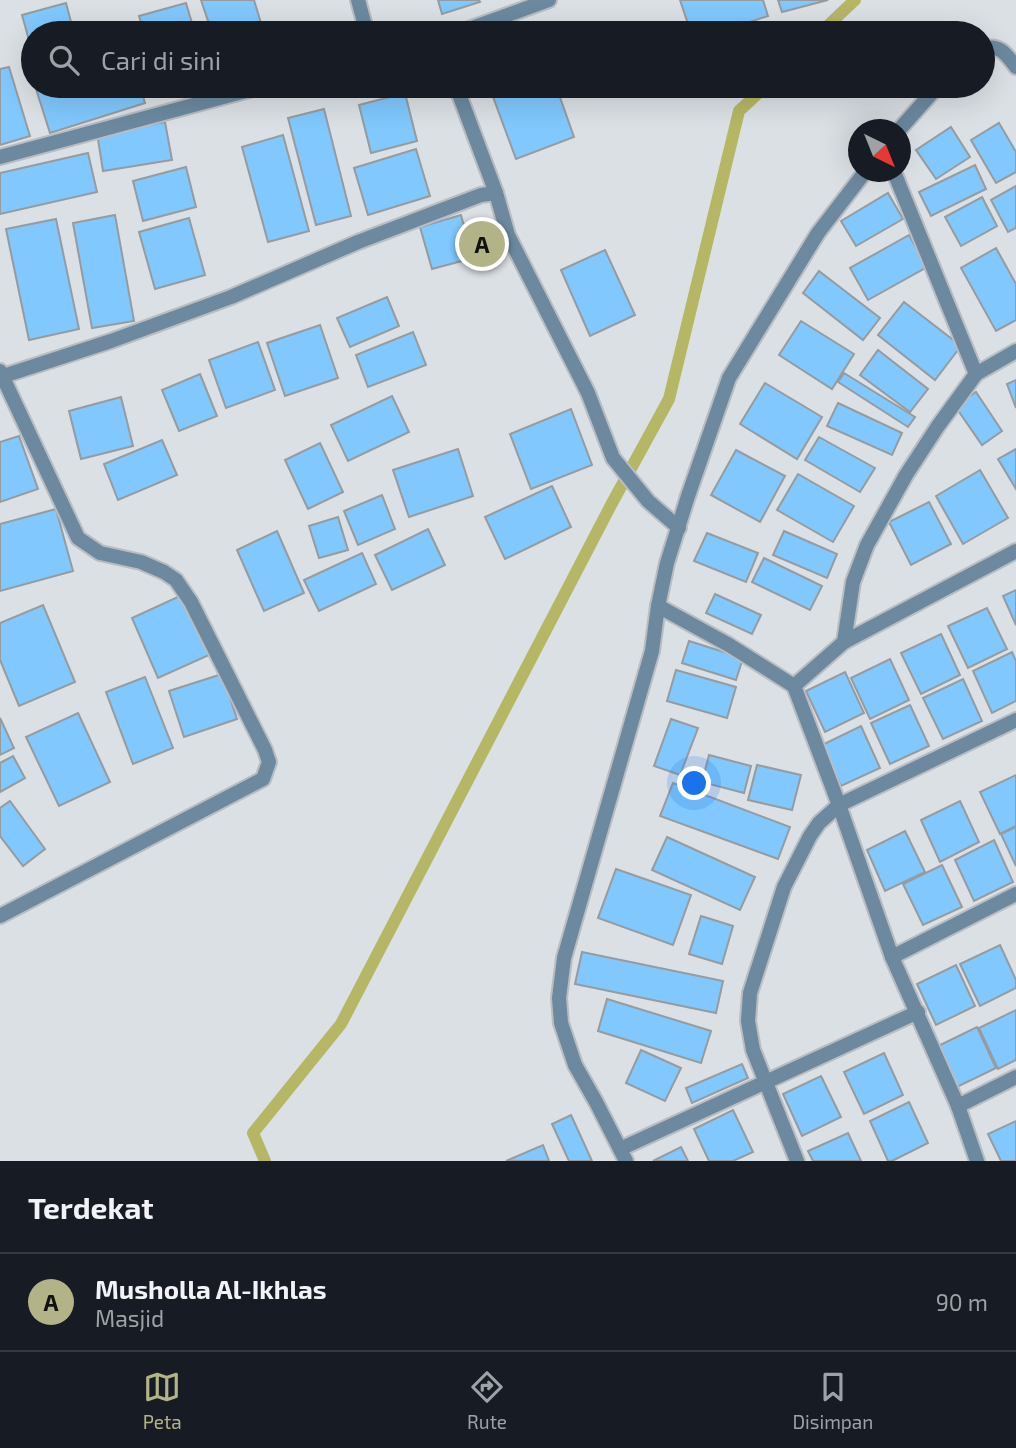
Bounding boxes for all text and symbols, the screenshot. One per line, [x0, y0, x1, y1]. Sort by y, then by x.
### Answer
search box [21, 21, 995, 98]
icon: search [45, 41, 83, 79]
text: Cari di sini [101, 44, 221, 75]
north arrow [848, 119, 911, 182]
pin: A [459, 218, 505, 270]
your location [677, 766, 711, 800]
text: Terdekat [28, 1189, 154, 1225]
text: Musholla Al-Ikhlas [95, 1273, 327, 1304]
text: A [43, 1288, 59, 1316]
text: 90 m [936, 1288, 988, 1316]
text: Masjid [95, 1304, 164, 1332]
tab: Peta [143, 1368, 182, 1433]
tab: Rute [467, 1368, 507, 1433]
tab: Disimpan [792, 1368, 873, 1433]

